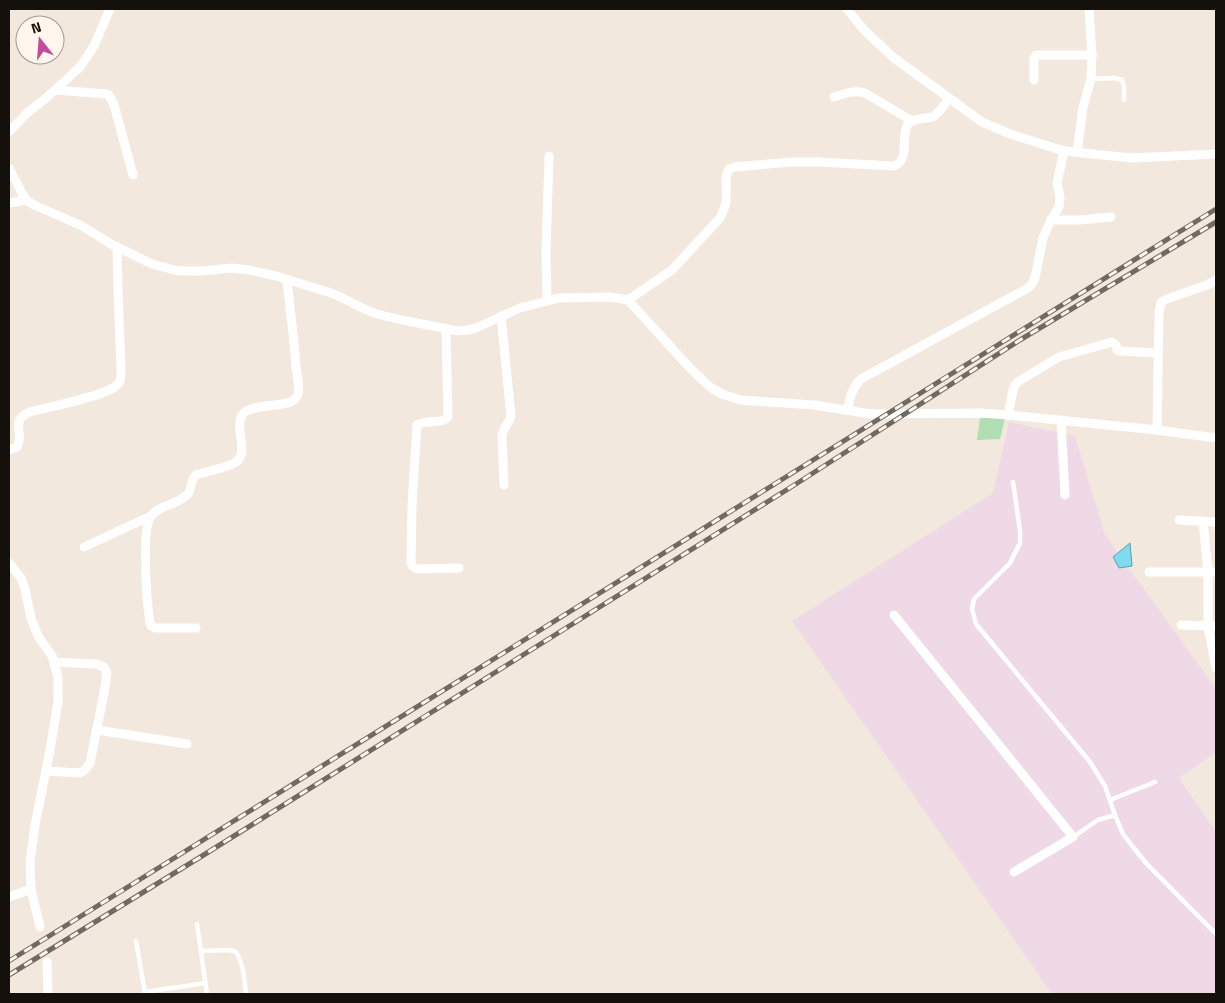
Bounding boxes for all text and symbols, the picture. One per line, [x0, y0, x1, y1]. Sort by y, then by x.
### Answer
north arrow [15, 15, 65, 65]
text: N [28, 16, 44, 39]

